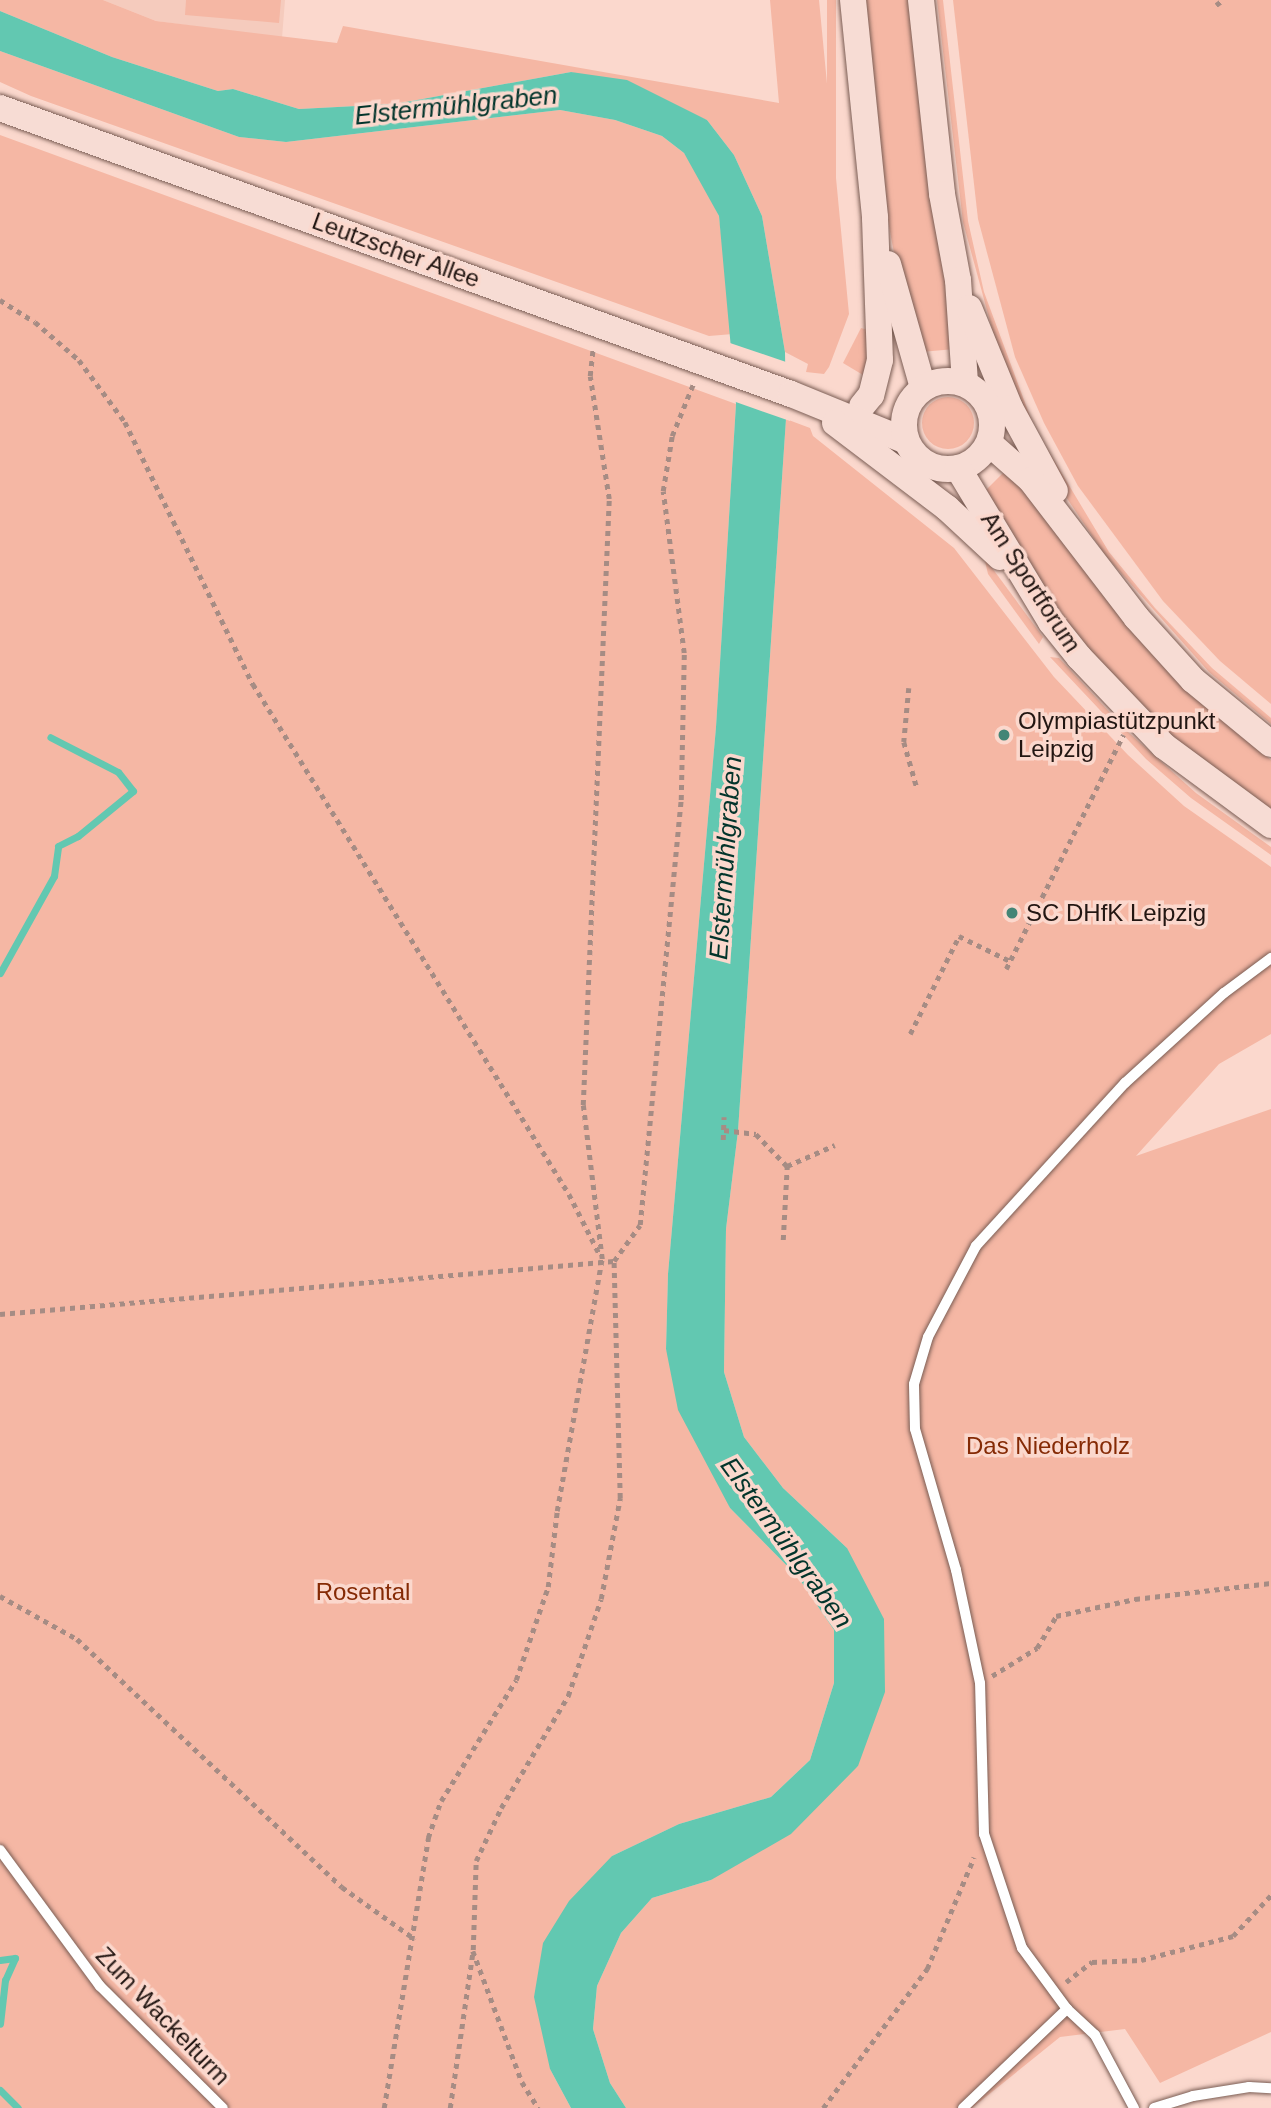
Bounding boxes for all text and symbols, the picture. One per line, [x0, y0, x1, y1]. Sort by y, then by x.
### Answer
water label: Elstermühlgraben [353, 80, 559, 132]
street label: Leutzscher Allee [308, 206, 484, 294]
street label: Am Sportforum [975, 506, 1087, 658]
place label: Olympiastützpunkt Leipzig [1018, 707, 1215, 763]
marker: Olympiastützpunkt Leipzig [996, 727, 1012, 743]
water label: Elstermühlgraben [703, 755, 749, 961]
place label: SC DHfK Leipzig [1026, 899, 1206, 927]
marker: SC DHfK Leipzig [1004, 905, 1020, 921]
park label: Das Niederholz [966, 1432, 1130, 1460]
water label: Elstermühlgraben [713, 1451, 859, 1635]
park label: Rosental [316, 1578, 410, 1606]
street label: Zum Wackelturm [90, 1941, 236, 2091]

